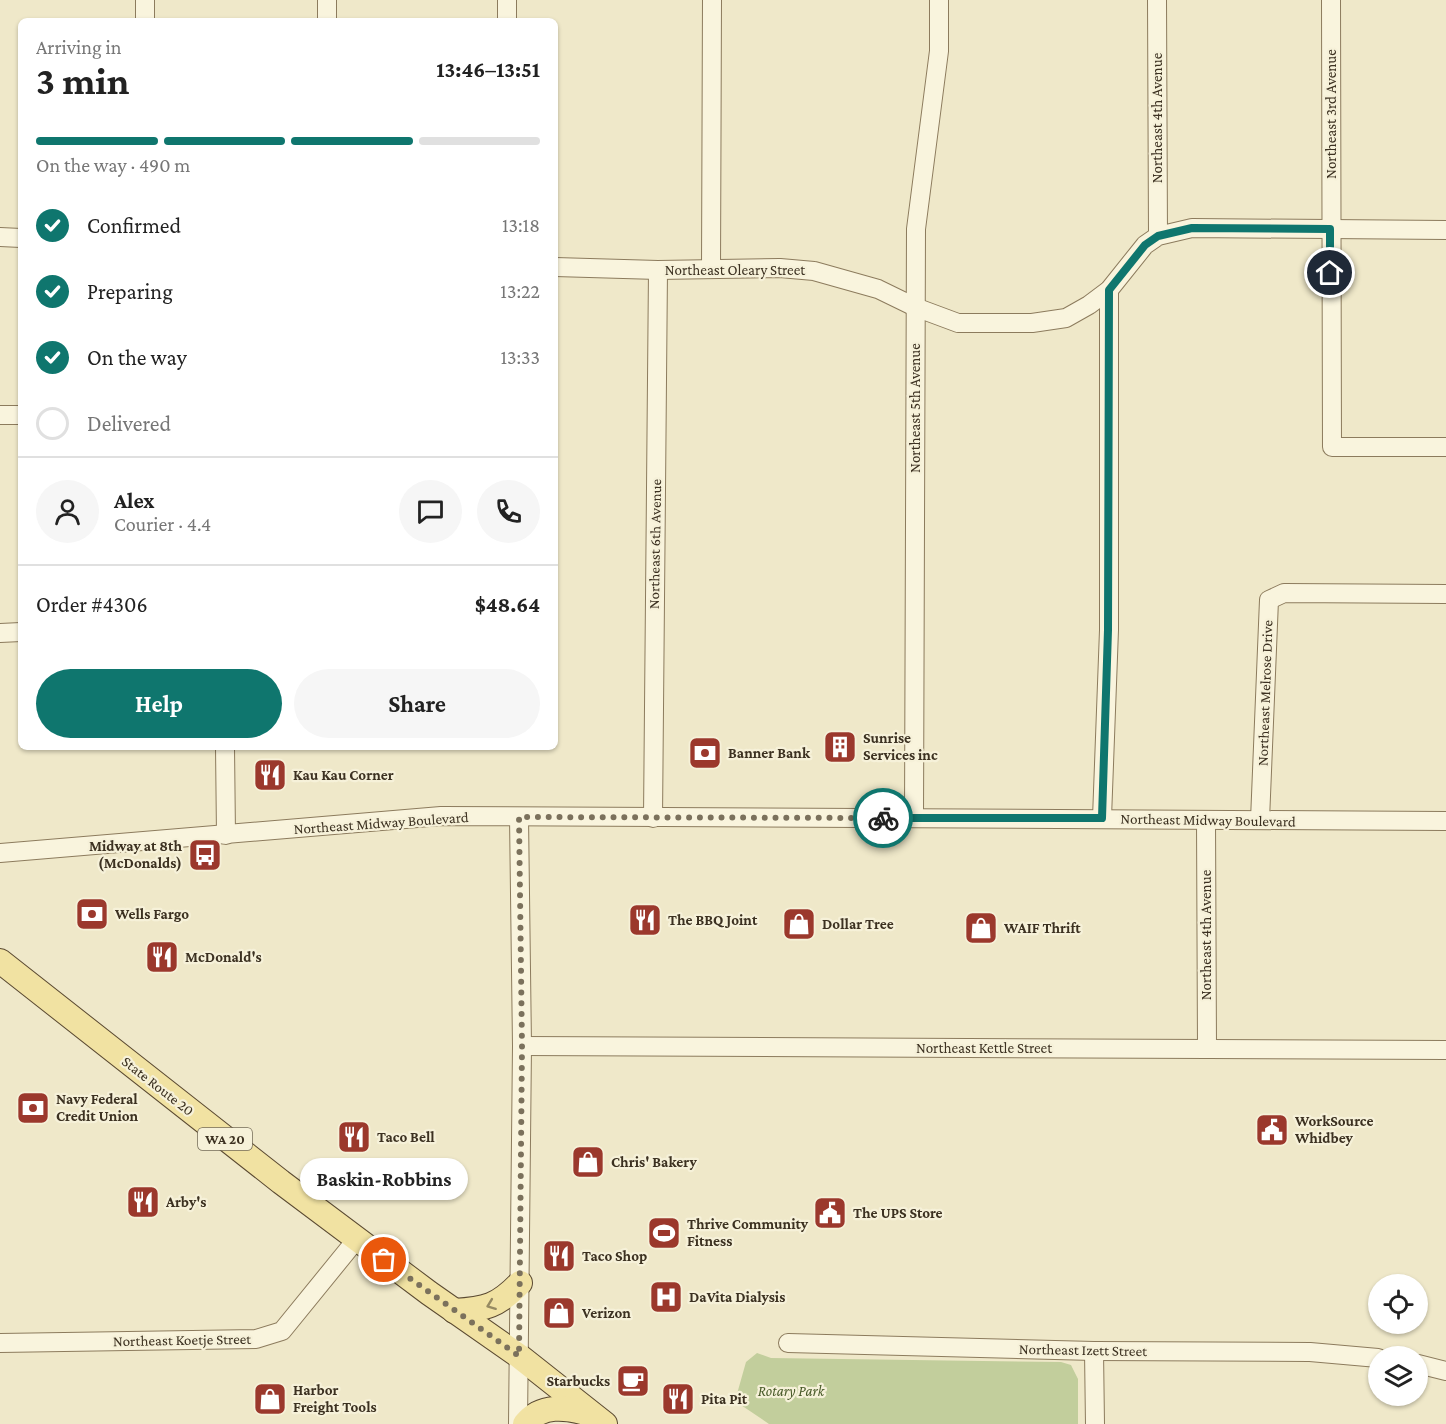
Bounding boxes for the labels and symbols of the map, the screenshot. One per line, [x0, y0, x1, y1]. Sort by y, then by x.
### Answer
street label: Northeast 3rd Avenue [1323, 49, 1339, 179]
street label: Northeast 4th Avenue [1149, 52, 1165, 183]
pin [1304, 247, 1355, 298]
street label: Northeast Oleary Street [665, 262, 806, 279]
street label: Northeast 5th Avenue [907, 343, 923, 473]
street label: Northeast 6th Avenue [646, 478, 664, 609]
street label: Northeast Melrose Drive [1254, 619, 1276, 766]
building icon: Sunrise Services inc [822, 729, 858, 765]
place label: Sunrise Services inc [863, 730, 938, 763]
bank icon: Banner Bank [687, 735, 723, 771]
place label: Banner Bank [728, 745, 811, 761]
restaurant icon: Kau Kau Corner [252, 757, 288, 793]
place label: Kau Kau Corner [293, 767, 394, 783]
courier [853, 788, 913, 848]
street label: Northeast Midway Boulevard [293, 809, 469, 838]
street label: Northeast Midway Boulevard [1120, 810, 1296, 831]
bus stop icon: Midway at 8th (McDonalds) [187, 837, 223, 873]
place label: Midway at 8th (McDonalds) [89, 838, 182, 872]
street label: Northeast 4th Avenue [1198, 869, 1214, 1000]
bank icon: Wells Fargo [74, 896, 110, 932]
restaurant icon: The BBQ Joint [627, 902, 663, 938]
place label: Wells Fargo [114, 906, 189, 922]
shop icon: Dollar Tree [781, 906, 817, 942]
shop icon: WAIF Thrift [963, 910, 999, 946]
place label: The BBQ Joint [668, 912, 758, 928]
place label: Dollar Tree [822, 916, 894, 932]
place label: WAIF Thrift [1003, 920, 1081, 936]
restaurant icon: McDonald's [144, 939, 180, 975]
place label: McDonald's [185, 949, 262, 965]
street label: Northeast Kettle Street [916, 1040, 1053, 1056]
street label: State Route 20 [119, 1053, 197, 1119]
bank icon: Navy Federal Credit Union [15, 1090, 51, 1126]
place label: Navy Federal Credit Union [56, 1091, 139, 1124]
public building icon: WorkSource Whidbey [1254, 1112, 1290, 1148]
place label: WorkSource Whidbey [1294, 1113, 1373, 1146]
restaurant icon: Taco Bell [336, 1119, 372, 1155]
road number: WA 20 [198, 1128, 252, 1150]
place label: Taco Bell [377, 1129, 435, 1145]
shop icon: Chris' Bakery [570, 1144, 606, 1180]
place label: Chris' Bakery [611, 1154, 697, 1170]
callout: Baskin-Robbins [300, 1158, 468, 1200]
restaurant icon: Arby's [125, 1184, 161, 1220]
place label: Arby's [165, 1194, 206, 1210]
public building icon: The UPS Store [812, 1195, 848, 1231]
place label: The UPS Store [853, 1205, 943, 1221]
sports icon: Thrive Community Fitness [646, 1215, 682, 1251]
place label: Thrive Community Fitness [687, 1216, 809, 1249]
pin [358, 1234, 409, 1285]
restaurant icon: Taco Shop [541, 1238, 577, 1274]
place label: Taco Shop [582, 1248, 647, 1264]
hospital icon: DaVita Dialysis [648, 1279, 684, 1315]
place label: DaVita Dialysis [689, 1289, 785, 1305]
shop icon: Verizon [541, 1295, 577, 1331]
one-way arrow [486, 1297, 497, 1310]
place label: Verizon [581, 1305, 631, 1321]
street label: Northeast Koetje Street [113, 1331, 252, 1350]
street label: Northeast Izett Street [1019, 1341, 1148, 1359]
cafe icon: Starbucks [615, 1363, 651, 1399]
place label: Starbucks [546, 1373, 610, 1389]
shop icon: Harbor Freight Tools [252, 1381, 288, 1417]
restaurant icon: Pita Pit [660, 1381, 696, 1417]
place label: Harbor Freight Tools [293, 1382, 377, 1415]
park label: Rotary Park [758, 1383, 826, 1400]
place label: Pita Pit [701, 1391, 748, 1407]

